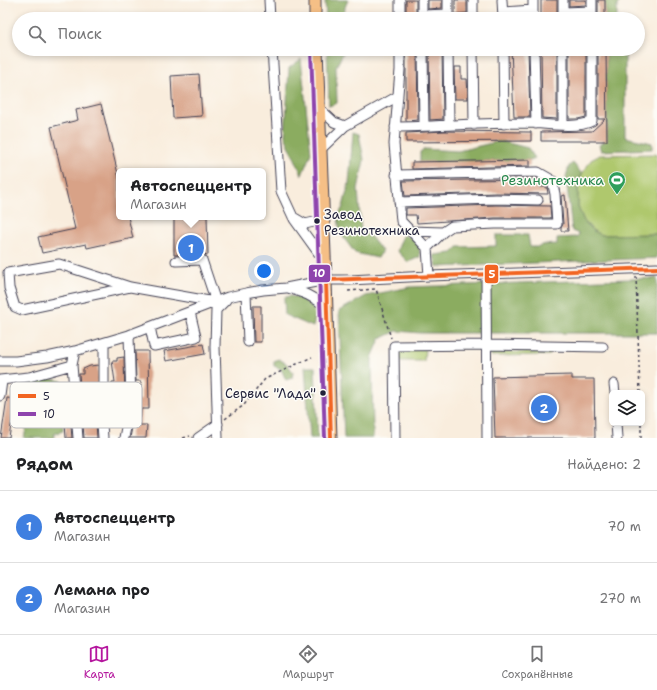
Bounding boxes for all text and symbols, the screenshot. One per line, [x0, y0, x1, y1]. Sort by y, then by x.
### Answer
search box [12, 12, 645, 56]
icon: search [26, 23, 48, 45]
text: Поиск [58, 24, 102, 44]
popup [116, 168, 266, 220]
sports icon: Резинотехника [607, 170, 627, 195]
place label: Резинотехника [501, 171, 604, 189]
text: Автоспеццентр [130, 176, 252, 196]
text: Магазин [130, 196, 187, 213]
place label: Завод Резинотехника [324, 206, 420, 239]
marker: Завод Резинотехника [312, 216, 322, 226]
pin: 1 [178, 233, 204, 263]
your location [254, 261, 274, 281]
line badge: 10 [308, 264, 331, 283]
line badge: 5 [484, 264, 499, 284]
text: 10 [313, 266, 325, 281]
text: 5 [489, 267, 496, 282]
legend [10, 382, 142, 428]
place label: Сервис "Лада" [225, 385, 316, 402]
marker: Сервис "Лада" [318, 388, 328, 398]
text: 5 [43, 389, 50, 404]
map controls [609, 390, 645, 426]
button: layers [609, 390, 645, 426]
pin: 2 [531, 393, 557, 423]
text: 10 [43, 407, 55, 422]
text: Рядом [16, 453, 73, 475]
text: Найдено: 2 [567, 456, 641, 473]
text: Автоспеццентр [54, 508, 175, 528]
text: 1 [26, 518, 32, 535]
text: 70 m [607, 518, 641, 535]
text: Магазин [54, 528, 110, 545]
text: Лемана про [54, 580, 150, 600]
text: 2 [24, 590, 34, 607]
text: 270 m [599, 590, 641, 607]
text: Магазин [54, 600, 110, 617]
tab: Карта [84, 643, 115, 682]
tab: Маршрут [283, 643, 334, 682]
tab: Сохранённые [501, 643, 573, 682]

